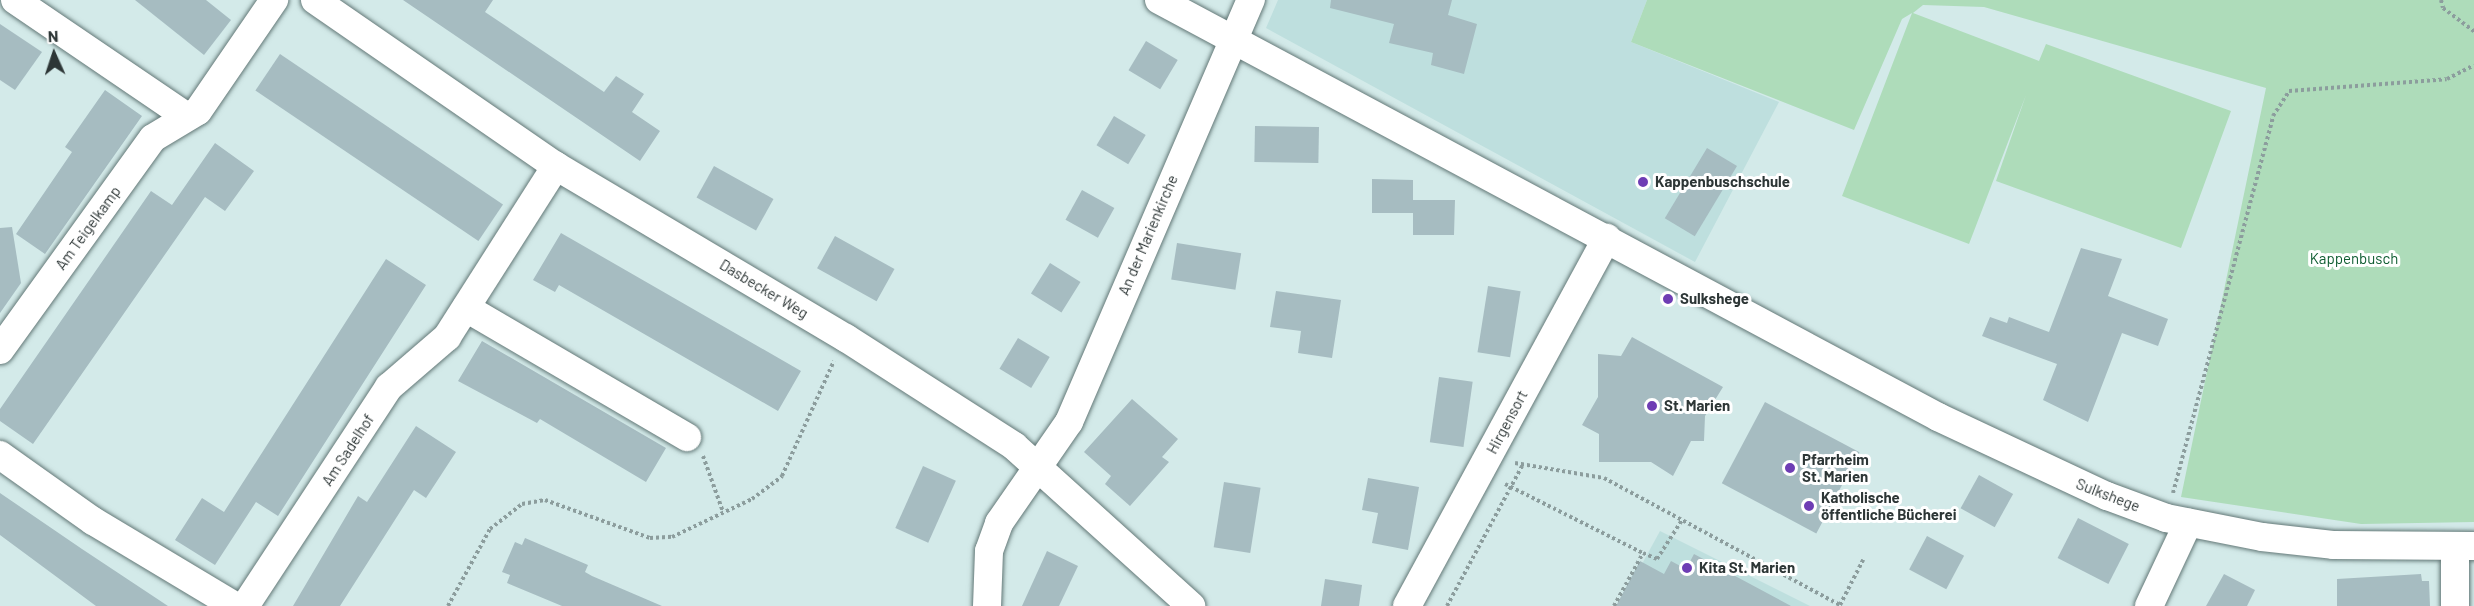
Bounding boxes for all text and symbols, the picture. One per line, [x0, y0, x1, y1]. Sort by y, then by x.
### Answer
north arrow [24, 24, 84, 84]
text: N [47, 26, 59, 45]
street label: An der Marienkirche [1114, 172, 1182, 298]
place label: Kappenbuschschule [1655, 173, 1790, 191]
marker: Kappenbuschschule [1636, 175, 1650, 189]
street label: Am Teigelkamp [52, 183, 124, 273]
park label: Kappenbusch [2310, 250, 2398, 268]
street label: Dasbecker Weg [716, 256, 812, 322]
place label: Sulkshege [1680, 290, 1749, 308]
marker: Sulkshege [1661, 292, 1675, 306]
street label: Hirgensort [1483, 387, 1531, 457]
place label: St. Marien [1664, 397, 1730, 415]
marker: St. Marien [1645, 399, 1659, 413]
street label: Am Sadelhof [318, 411, 378, 489]
place label: Pfarrheim St. Marien [1802, 450, 1869, 485]
marker: Pfarrheim St. Marien [1783, 461, 1797, 475]
street label: Sulkshege [2074, 475, 2142, 515]
place label: Katholische öffentliche Bücherei [1821, 488, 1957, 523]
marker: Katholische öffentliche Bücherei [1802, 499, 1816, 513]
place label: Kita St. Marien [1699, 559, 1795, 577]
marker: Kita St. Marien [1680, 561, 1694, 575]

